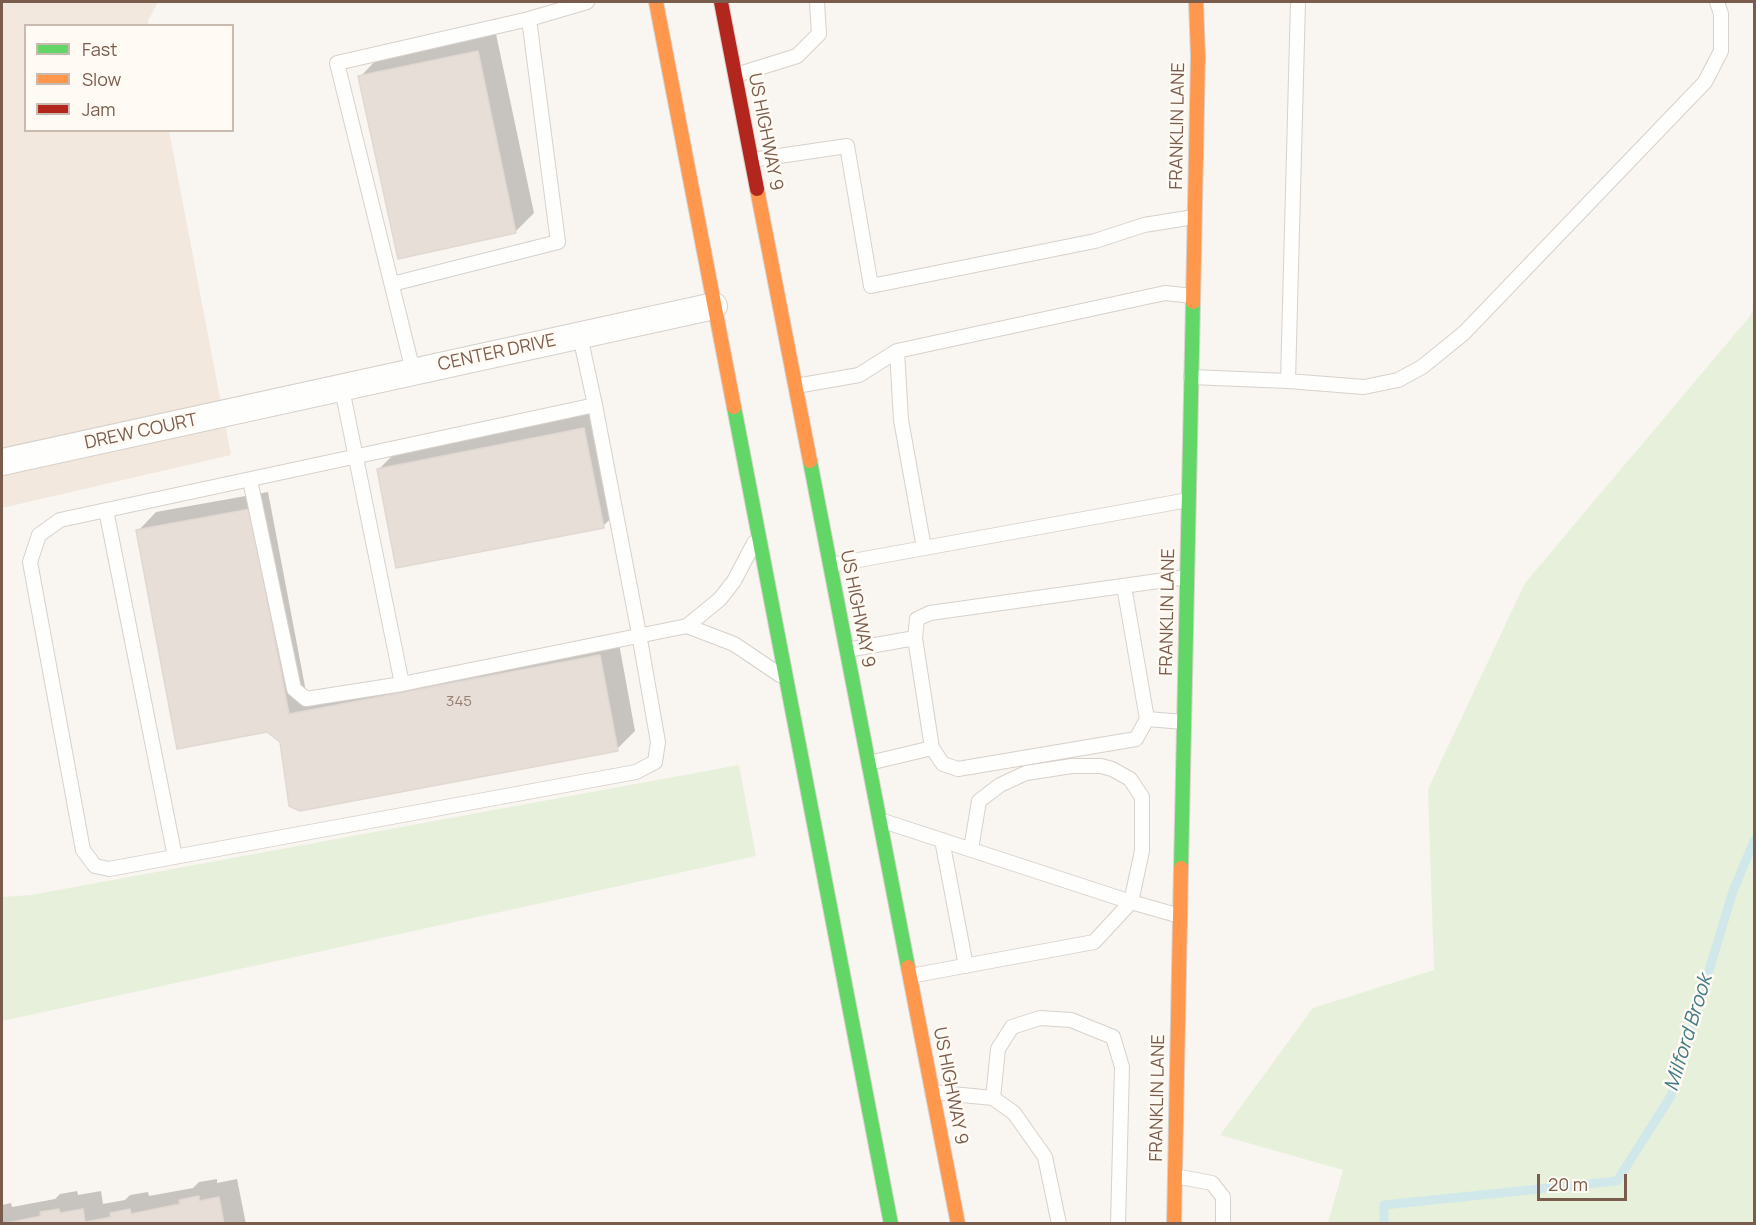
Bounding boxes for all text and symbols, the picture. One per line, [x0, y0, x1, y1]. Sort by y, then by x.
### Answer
legend [24, 24, 234, 132]
text: Fast [82, 37, 117, 61]
street label: FRANKLIN LANE [1166, 62, 1190, 190]
text: Slow [82, 67, 121, 91]
street label: US HIGHWAY 9 [743, 72, 787, 192]
text: Jam [82, 97, 116, 121]
street label: CENTER DRIVE [436, 330, 558, 376]
street label: DREW COURT [83, 410, 199, 454]
street label: FRANKLIN LANE [1156, 548, 1180, 676]
street label: US HIGHWAY 9 [835, 549, 879, 669]
house number: 345 [446, 693, 472, 711]
water label: Milford Brook [1660, 972, 1718, 1094]
street label: US HIGHWAY 9 [928, 1026, 972, 1146]
street label: FRANKLIN LANE [1146, 1034, 1170, 1162]
scale bar [1540, 1162, 1630, 1200]
text: 20 m [1548, 1172, 1588, 1196]

